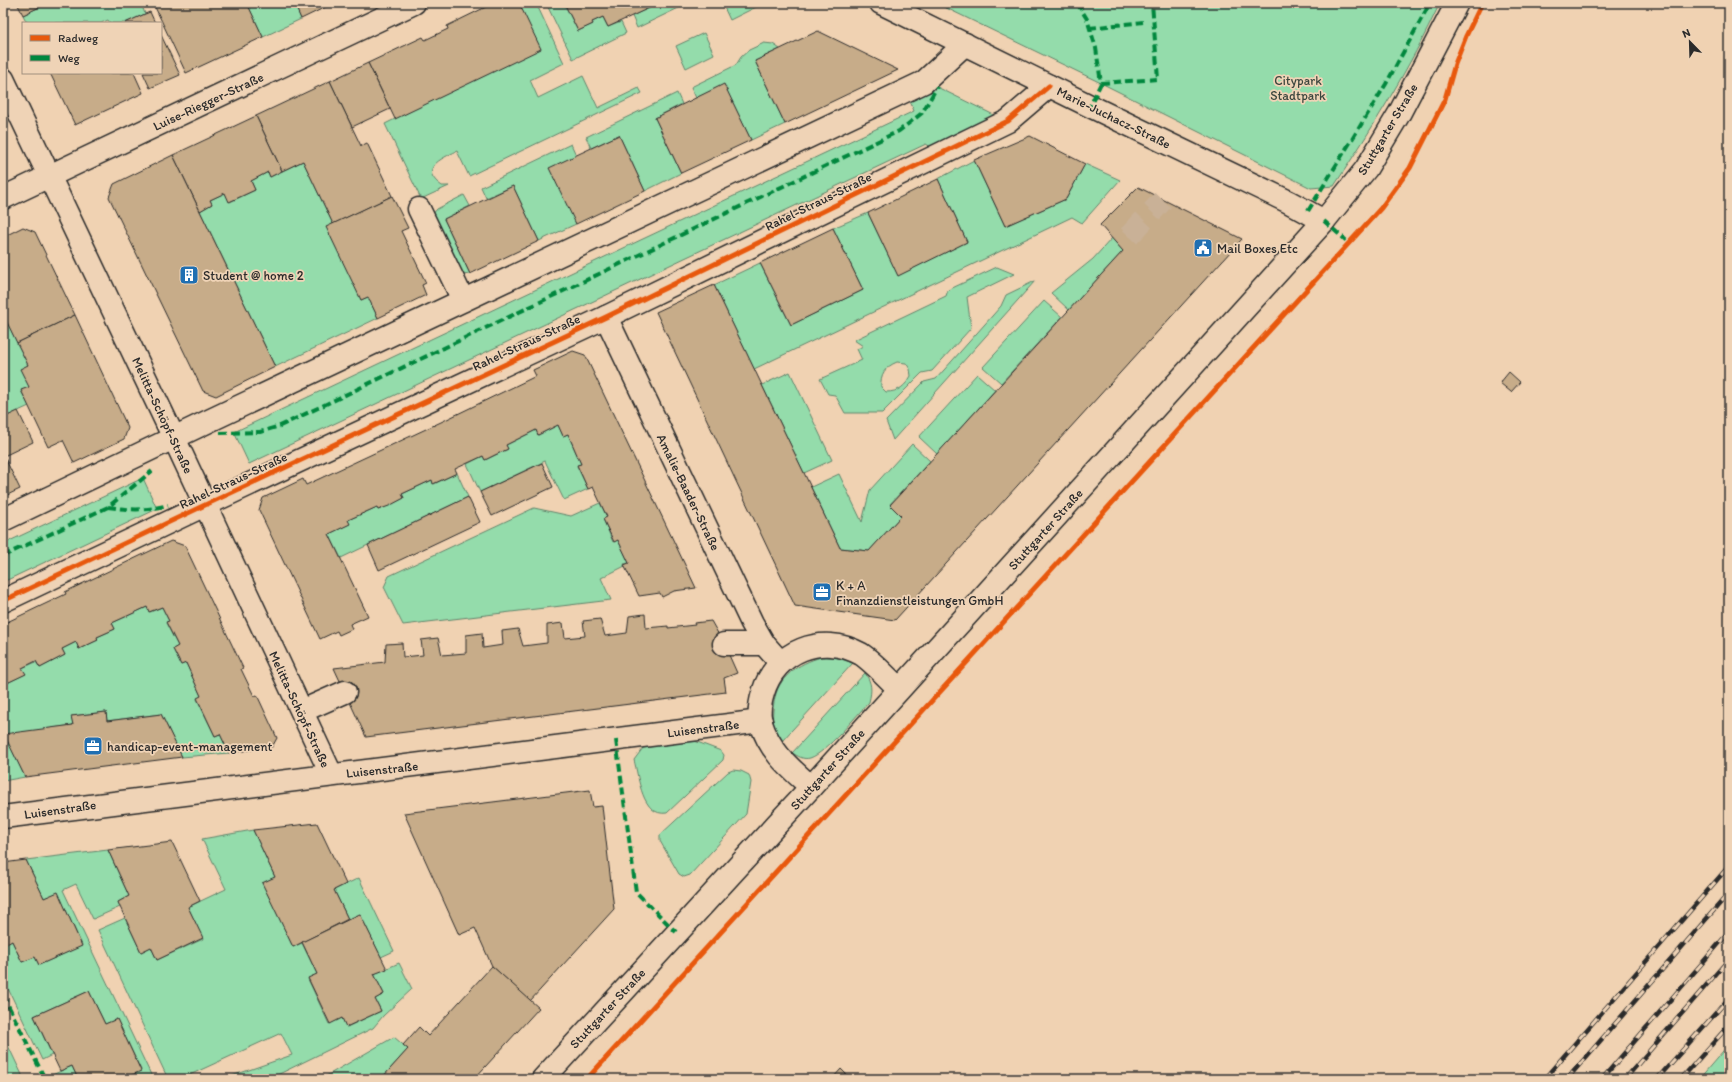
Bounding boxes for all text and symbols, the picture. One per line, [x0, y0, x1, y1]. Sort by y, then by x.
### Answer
legend [22, 22, 162, 74]
north arrow [1670, 22, 1710, 62]
text: N [1680, 26, 1692, 41]
text: Radweg [58, 31, 99, 45]
text: Weg [58, 51, 81, 65]
street label: Luise-Riegger-Straße [151, 69, 266, 134]
park label: Citypark Stadtpark [1270, 73, 1326, 103]
street label: Stuttgarter Straße [1354, 81, 1421, 178]
street label: Marie-Juchacz-Straße [1054, 83, 1173, 152]
street label: Rahel-Straus-Straße [762, 169, 874, 234]
public building icon: Mail Boxes Etc [1192, 237, 1214, 259]
place label: Mail Boxes Etc [1217, 241, 1298, 256]
building icon: Student @ home 2 [178, 264, 200, 286]
place label: Student @ home 2 [203, 268, 304, 283]
street label: Rahel-Straus-Straße [470, 311, 582, 374]
street label: Melitta-Schöpf-Straße [129, 355, 196, 476]
street label: Amalie-Baader-Straße [654, 431, 723, 553]
street label: Rahel-Straus-Straße [177, 449, 289, 512]
street label: Stuttgarter Straße [1005, 486, 1086, 573]
place label: K + A Finanzdienstleistungen GmbH [836, 578, 1003, 608]
office icon: K + A Finanzdienstleistungen GmbH [811, 581, 833, 603]
street label: Melitta-Schöpf-Straße [266, 649, 333, 770]
street label: Luisenstraße [666, 717, 740, 740]
street label: Stuttgarter Straße [787, 726, 868, 813]
office icon: handicap-event-management [82, 735, 104, 757]
place label: handicap-event-management [107, 739, 273, 754]
street label: Luisenstraße [345, 758, 419, 781]
street label: Luisenstraße [23, 797, 97, 822]
street label: Stuttgarter Straße [566, 965, 648, 1052]

